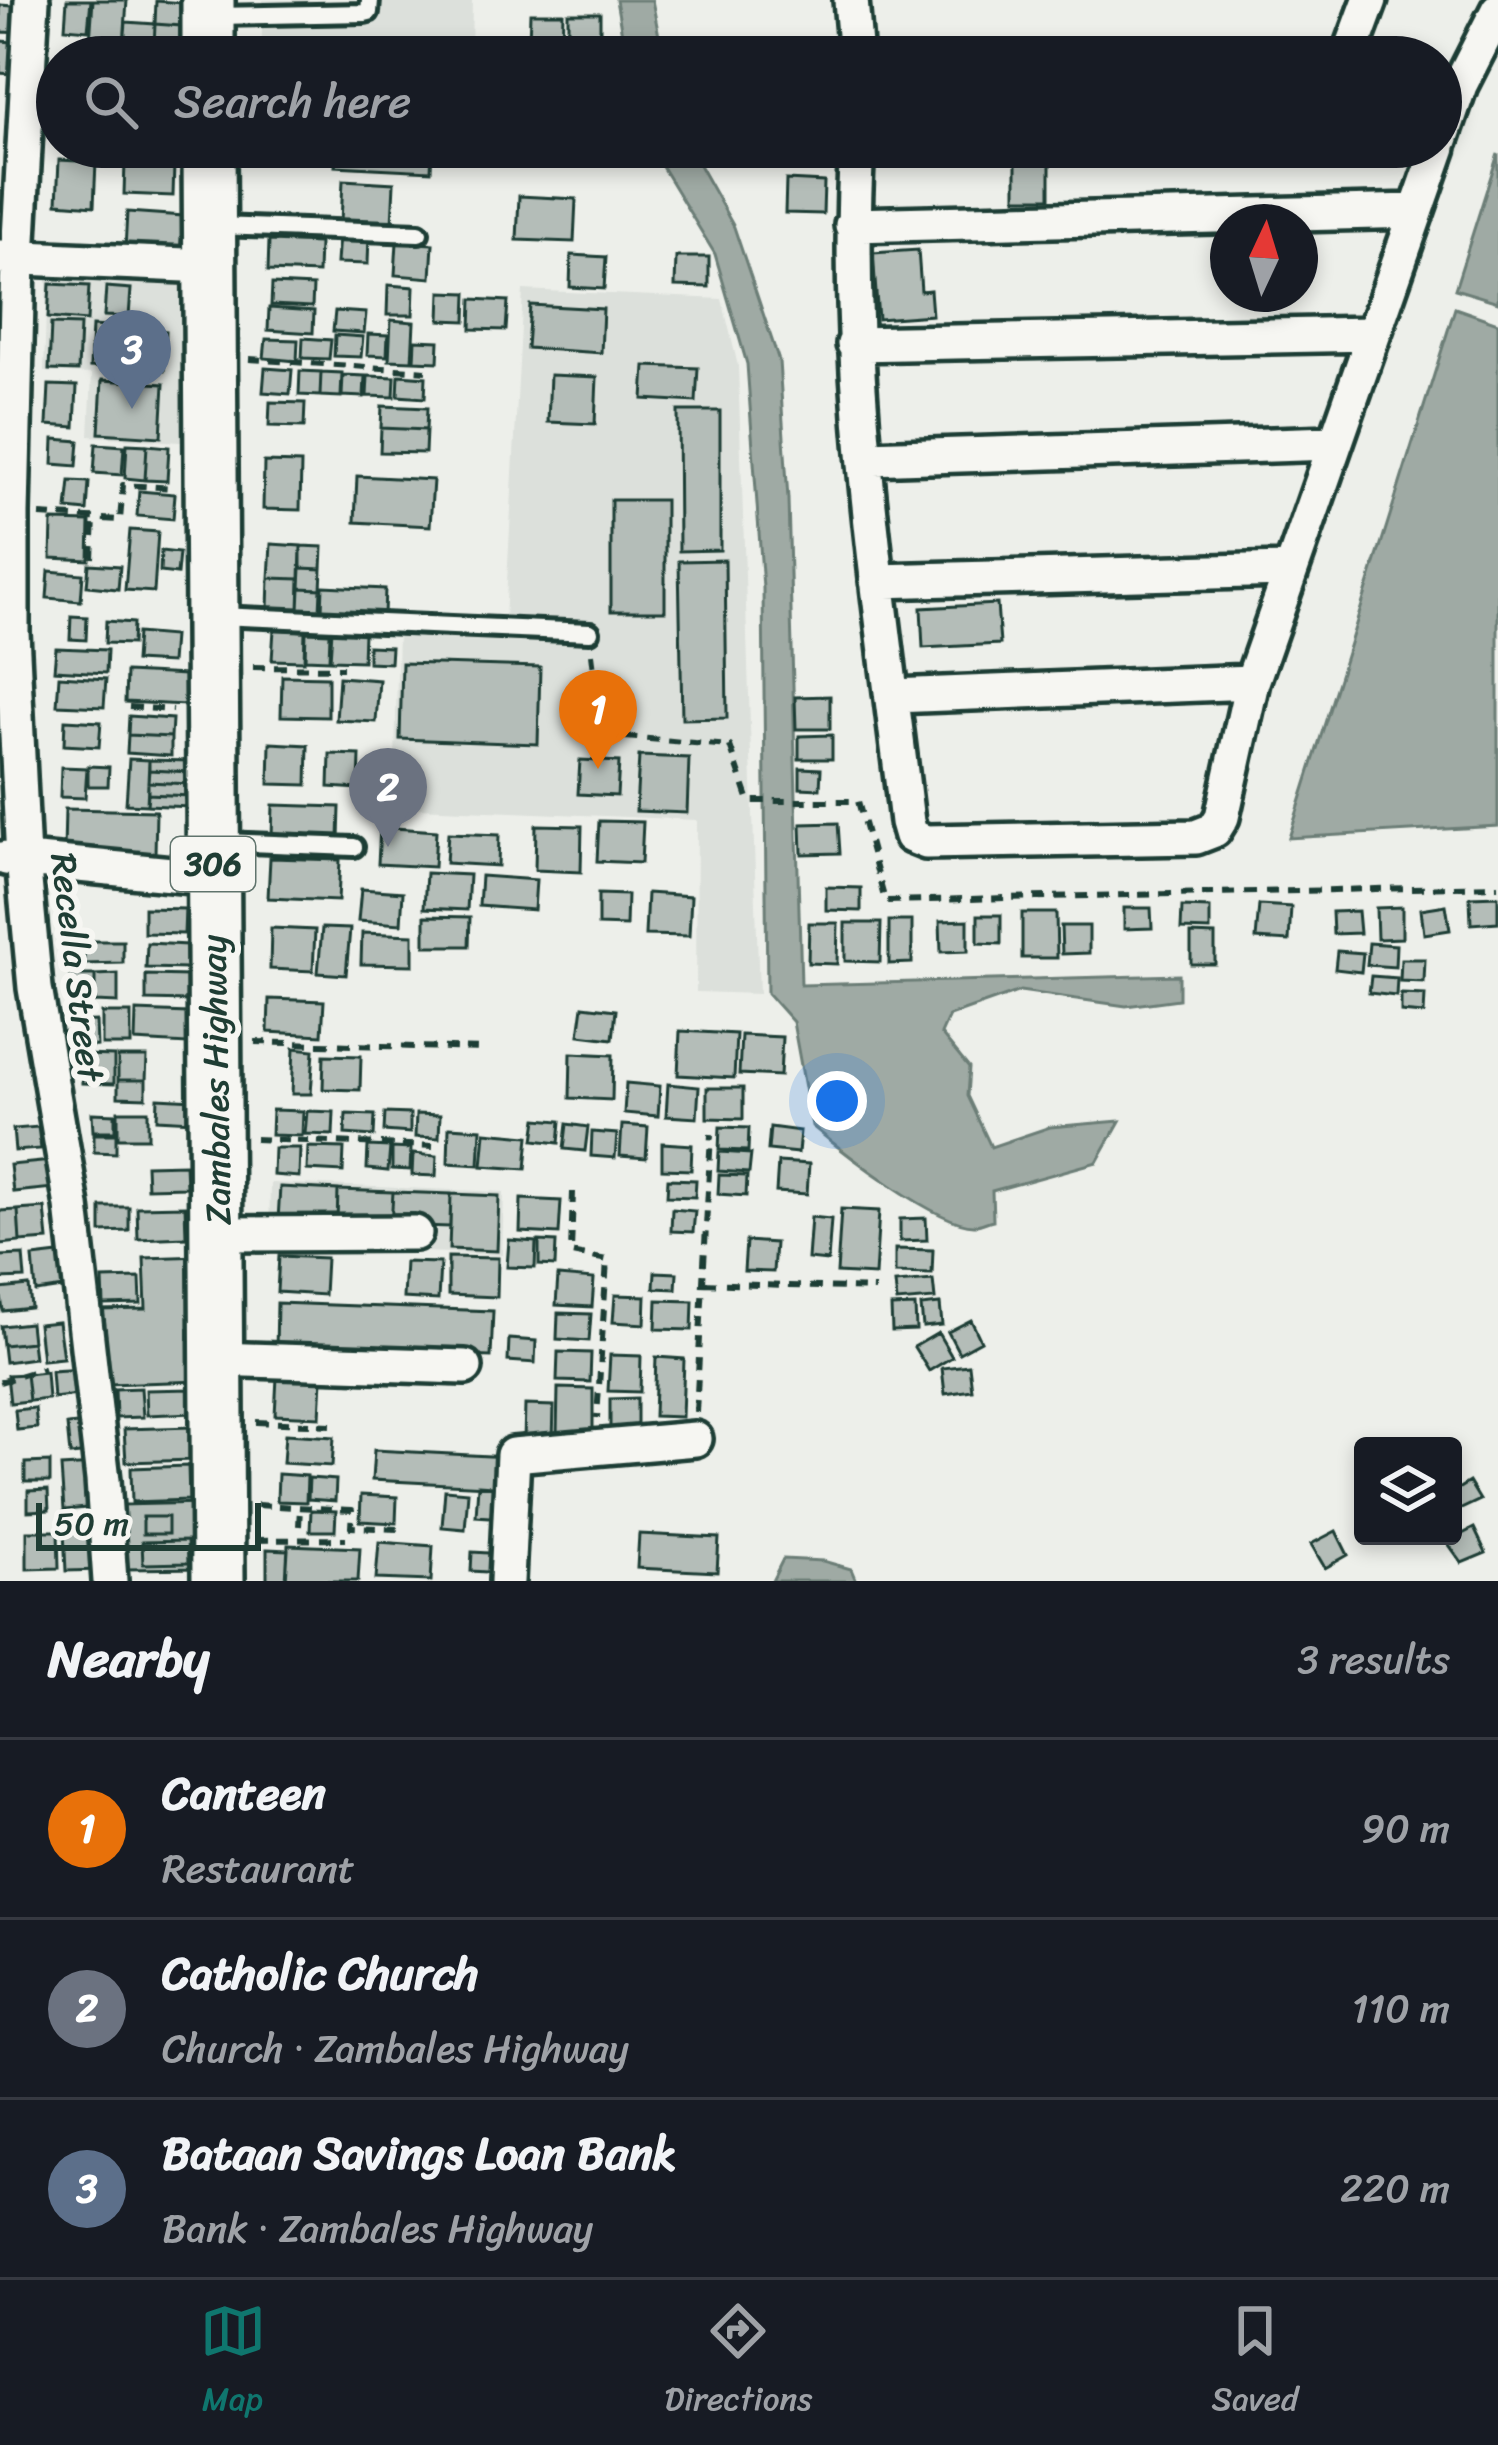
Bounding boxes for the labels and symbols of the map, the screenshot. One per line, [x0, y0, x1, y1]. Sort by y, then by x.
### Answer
north arrow [1210, 204, 1318, 312]
pin: 3 [93, 310, 171, 409]
pin: 1 [559, 670, 637, 769]
pin: 2 [349, 748, 427, 847]
road number: 306 [171, 837, 255, 891]
street label: Recella Street [31, 849, 123, 1086]
street label: Zambales Highway [181, 934, 251, 1226]
your location [807, 1071, 867, 1131]
scale bar [36, 1497, 261, 1550]

